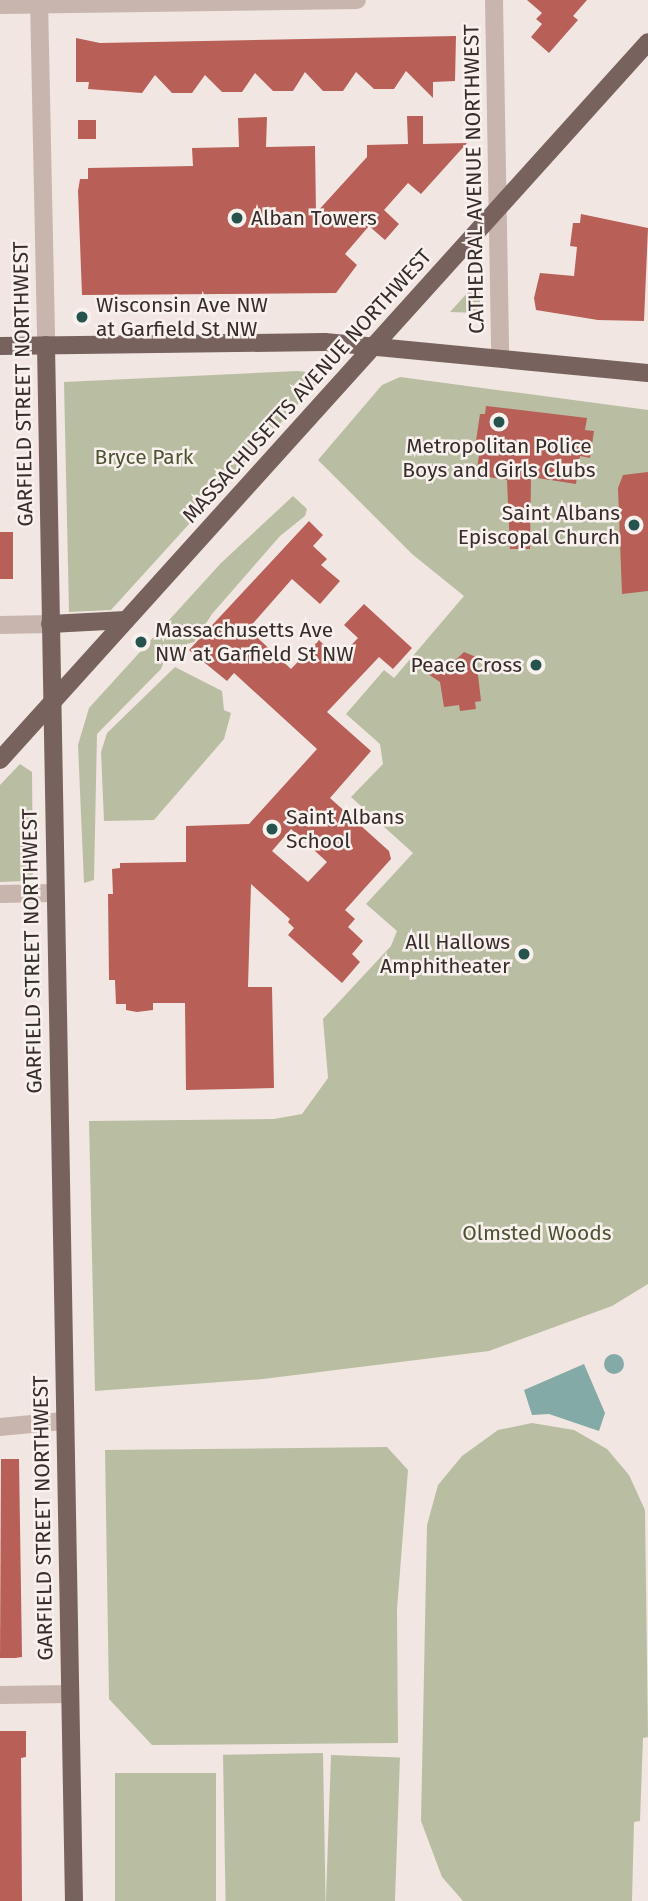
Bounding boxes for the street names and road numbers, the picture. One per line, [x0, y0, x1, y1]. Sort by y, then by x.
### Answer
street label: CATHEDRAL AVENUE NORTHWEST [459, 24, 489, 334]
street label: GARFIELD STREET NORTHWEST [8, 241, 38, 527]
street label: MASSACHUSETTS AVENUE NORTHWEST [177, 244, 437, 528]
street label: GARFIELD STREET NORTHWEST [17, 808, 47, 1094]
street label: GARFIELD STREET NORTHWEST [28, 1375, 58, 1661]

